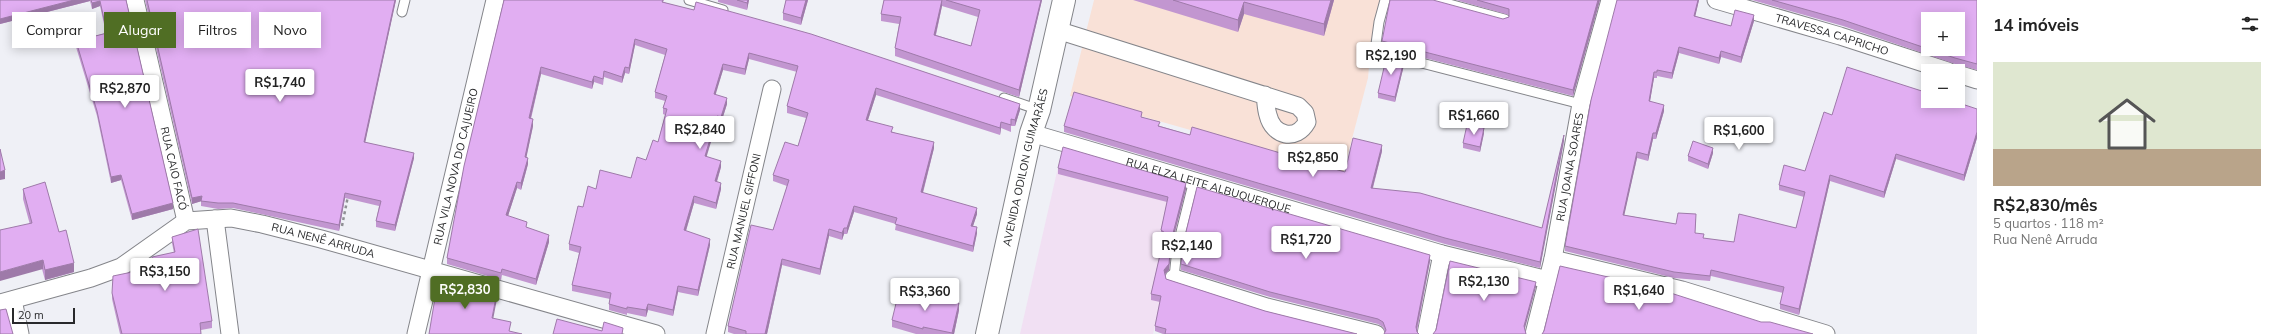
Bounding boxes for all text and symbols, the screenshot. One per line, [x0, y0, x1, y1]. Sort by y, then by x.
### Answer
street label: TRAVESSA CAPRICHO [1774, 11, 1891, 58]
chip: Comprar [12, 12, 96, 48]
chip: Alugar [104, 12, 176, 48]
chip: Filtros [184, 12, 251, 48]
chip: Novo [259, 12, 321, 48]
map controls [1921, 12, 1965, 108]
button: + [1921, 12, 1965, 56]
icon: filters [2239, 13, 2261, 35]
text: 14 imóveis [1993, 14, 2079, 35]
pin: R$2,190 [1354, 42, 1428, 76]
text: R$2,190 [1365, 47, 1417, 63]
button: − [1921, 64, 1965, 108]
pin: R$1,740 [243, 69, 317, 103]
text: R$1,740 [254, 74, 306, 90]
pin: R$2,870 [88, 75, 162, 109]
text: R$2,870 [99, 80, 151, 96]
street label: RUA VILA NOVA DO CAJUEIRO [430, 87, 481, 246]
street label: AVENIDA ODILON GUIMARÃES [999, 87, 1051, 248]
icon: home [2091, 88, 2163, 160]
pin: R$1,660 [1437, 102, 1511, 136]
text: R$1,660 [1448, 107, 1500, 123]
street label: RUA JOANA SOARES [1553, 111, 1586, 222]
pin: R$2,840 [663, 116, 737, 150]
pin: R$1,600 [1702, 117, 1776, 151]
text: R$2,840 [674, 121, 726, 137]
text: R$1,600 [1713, 122, 1765, 138]
street label: RUA CAIO FACÓ [157, 125, 190, 212]
pin: R$2,850 [1276, 144, 1350, 178]
text: R$2,850 [1287, 149, 1339, 165]
street label: RUA MANUEL GIFFONI [723, 152, 764, 271]
street label: RUA ELZA LEITE ALBUQUERQUE [1124, 154, 1292, 216]
text: R$2,830/mês [1993, 194, 2098, 215]
text: 5 quartos · 118 m² [1993, 215, 2104, 231]
street label: RUA NENÊ ARRUDA [270, 220, 376, 261]
pin: R$1,720 [1269, 226, 1343, 260]
text: R$1,720 [1280, 231, 1332, 247]
text: Rua Nenê Arruda [1993, 231, 2098, 247]
pin: R$2,140 [1150, 232, 1224, 266]
text: R$2,140 [1161, 237, 1213, 253]
pin: R$3,150 [128, 258, 202, 292]
text: R$3,150 [139, 263, 191, 279]
pin: R$2,130 [1447, 268, 1521, 302]
text: R$2,130 [1458, 273, 1510, 289]
pin: R$2,830 [428, 276, 502, 310]
pin: R$1,640 [1602, 277, 1676, 311]
pin: R$3,360 [888, 278, 962, 312]
text: R$2,830 [439, 281, 491, 297]
text: R$1,640 [1613, 282, 1665, 298]
text: R$3,360 [899, 283, 951, 299]
scale bar [12, 306, 75, 325]
text: 20 m [18, 308, 44, 322]

